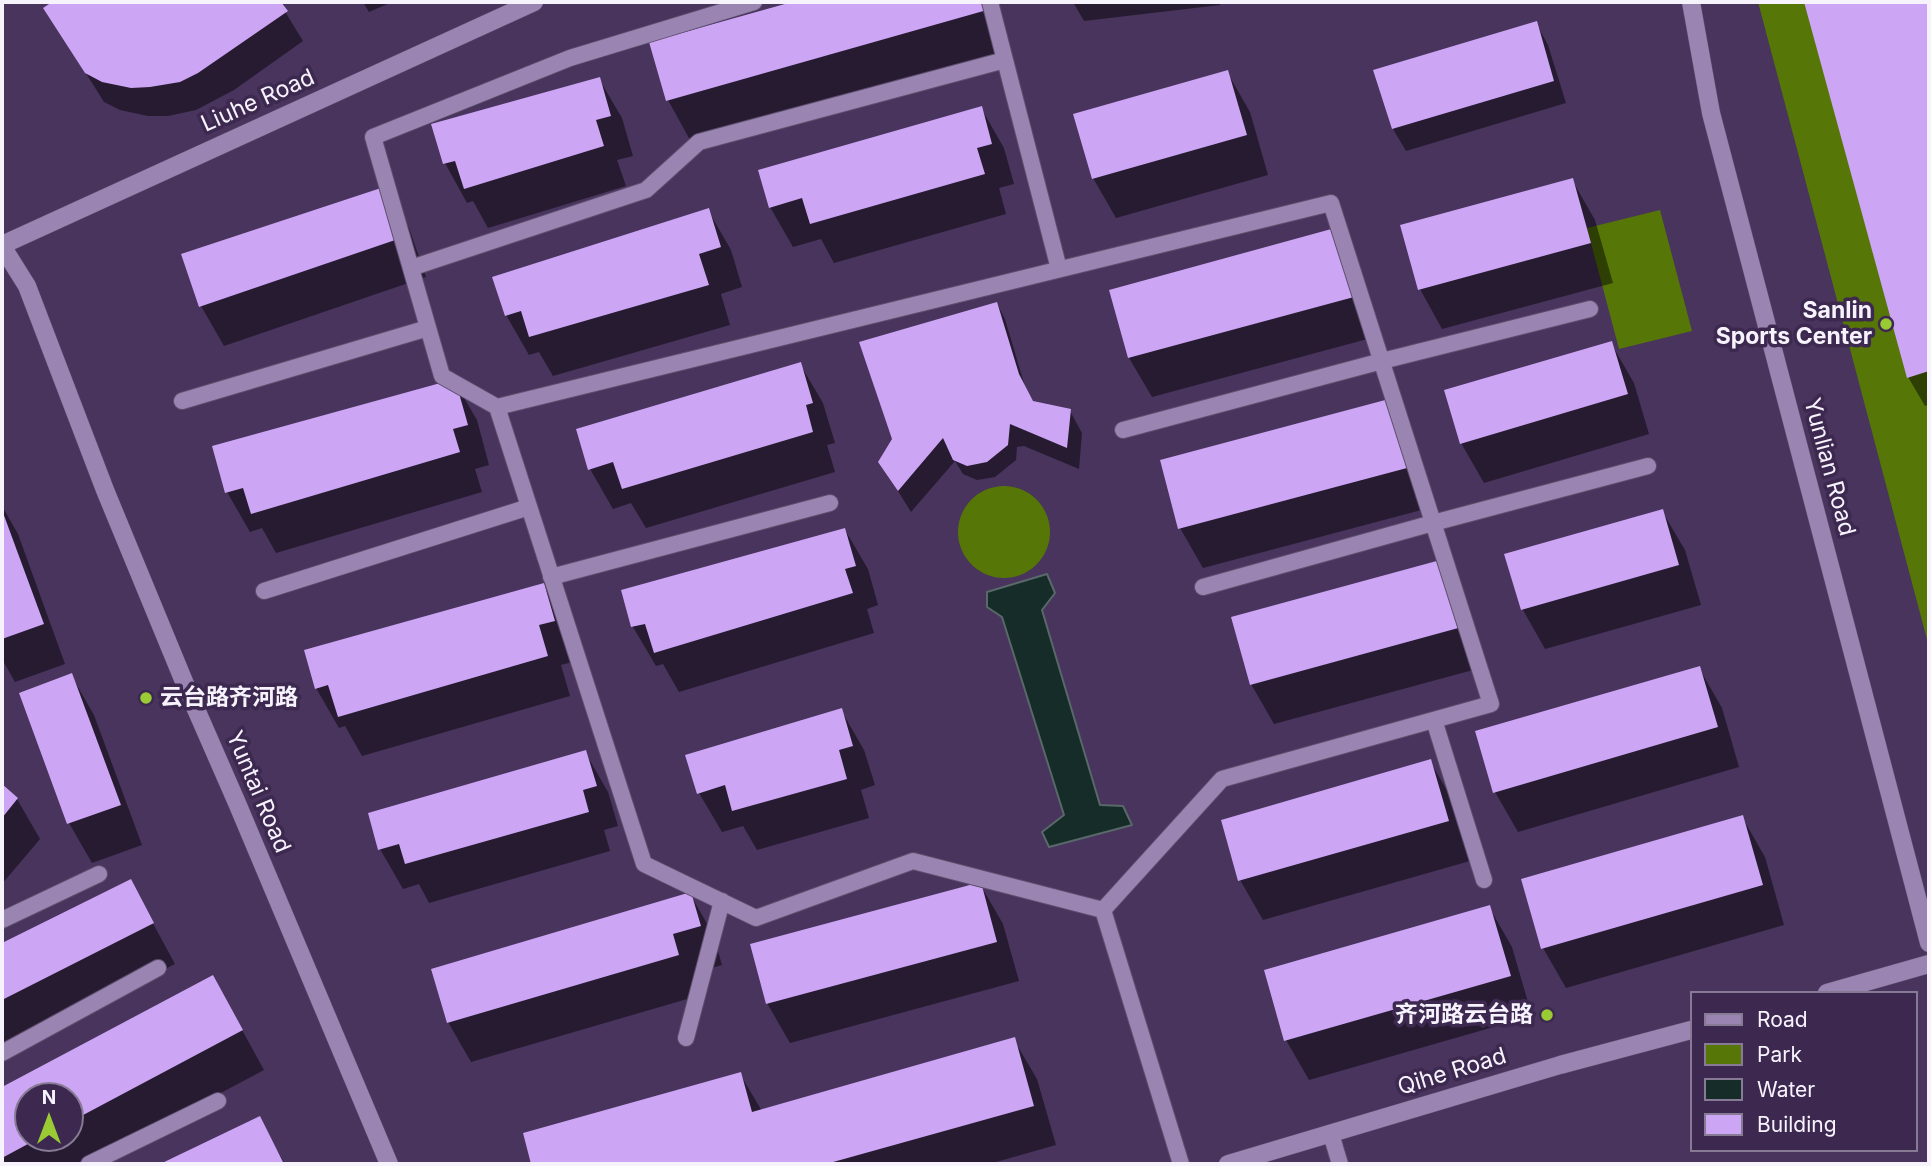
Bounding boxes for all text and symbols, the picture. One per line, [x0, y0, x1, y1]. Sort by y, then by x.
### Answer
street label: Liuhe Road [197, 64, 319, 138]
place label: Sanlin Sports Center [1716, 297, 1872, 351]
marker: Sanlin Sports Center [1878, 316, 1894, 332]
street label: Yunlian Road [1797, 395, 1861, 539]
place label: 云台路齐河路 [160, 684, 298, 712]
marker: 云台路齐河路 [138, 690, 154, 706]
street label: Yuntai Road [220, 727, 296, 857]
legend [1689, 991, 1917, 1152]
place label: 齐河路云台路 [1395, 1001, 1533, 1029]
marker: 齐河路云台路 [1539, 1007, 1555, 1023]
text: Road [1757, 1007, 1808, 1032]
street label: Qihe Road [1394, 1042, 1510, 1102]
text: Park [1757, 1042, 1802, 1067]
text: Water [1757, 1077, 1815, 1102]
north arrow [14, 1082, 84, 1152]
text: N [42, 1086, 56, 1109]
text: Building [1757, 1112, 1837, 1137]

